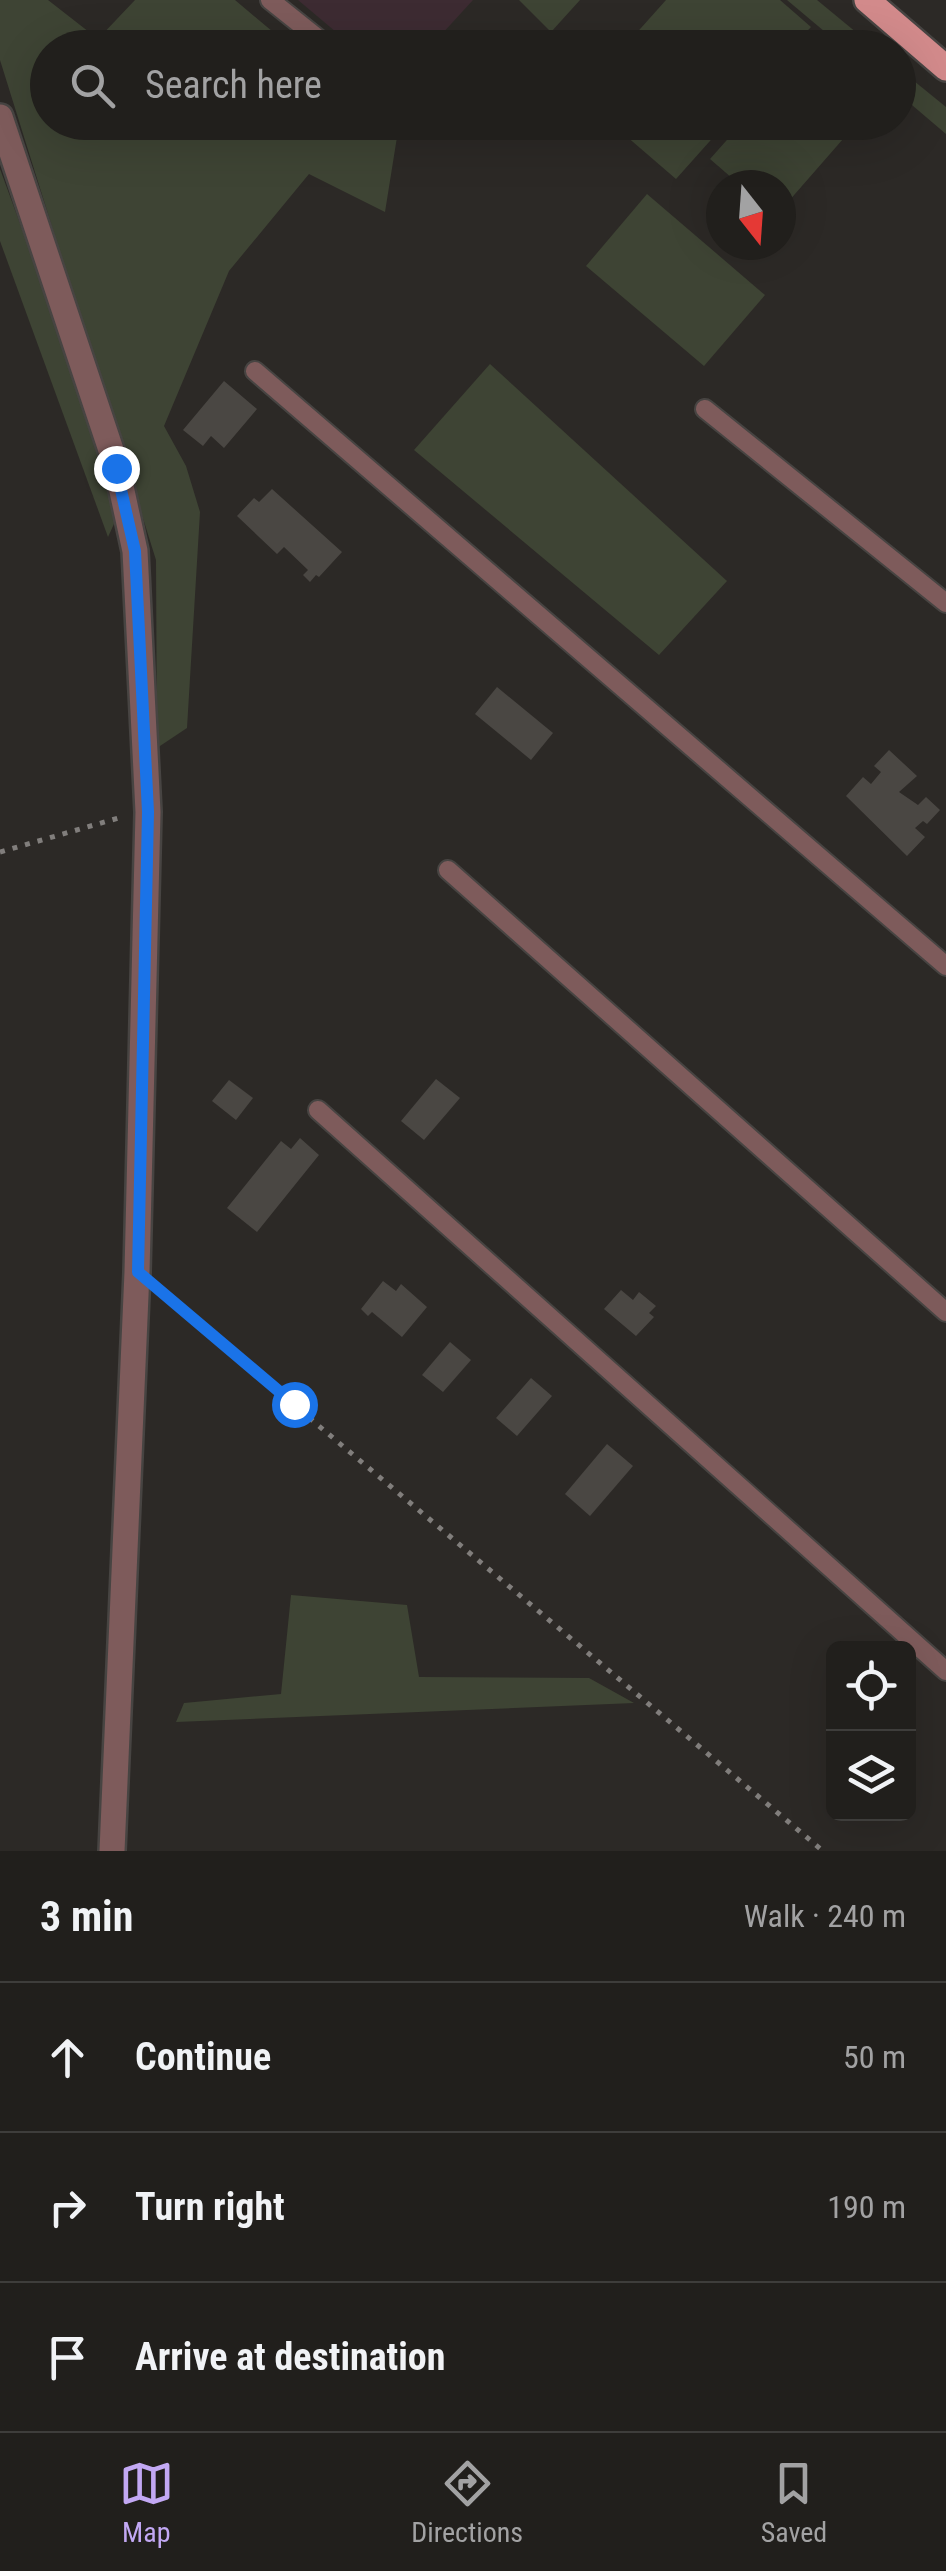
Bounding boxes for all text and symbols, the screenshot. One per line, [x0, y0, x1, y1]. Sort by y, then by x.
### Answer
search box [30, 30, 916, 140]
icon: search [65, 58, 120, 113]
text: Search here [145, 63, 322, 107]
north arrow [706, 170, 796, 260]
route end [94, 446, 140, 492]
route start [272, 1382, 318, 1428]
map controls [826, 1641, 916, 1821]
button: locate [826, 1641, 916, 1731]
button: layers [826, 1731, 916, 1821]
text: 3 min [40, 1892, 133, 1941]
text: Walk · 240 m [744, 1897, 906, 1935]
icon: ahead [40, 2030, 95, 2085]
text: Continue [135, 2035, 271, 2079]
text: 50 m [843, 2038, 906, 2076]
icon: right [40, 2180, 95, 2235]
text: Turn right [135, 2185, 285, 2229]
text: 190 m [827, 2188, 906, 2226]
icon: arrive [40, 2330, 95, 2385]
text: Arrive at destination [135, 2335, 445, 2379]
tab: Map [119, 2456, 174, 2549]
tab: Directions [411, 2456, 523, 2549]
tab: Saved [761, 2456, 827, 2549]

